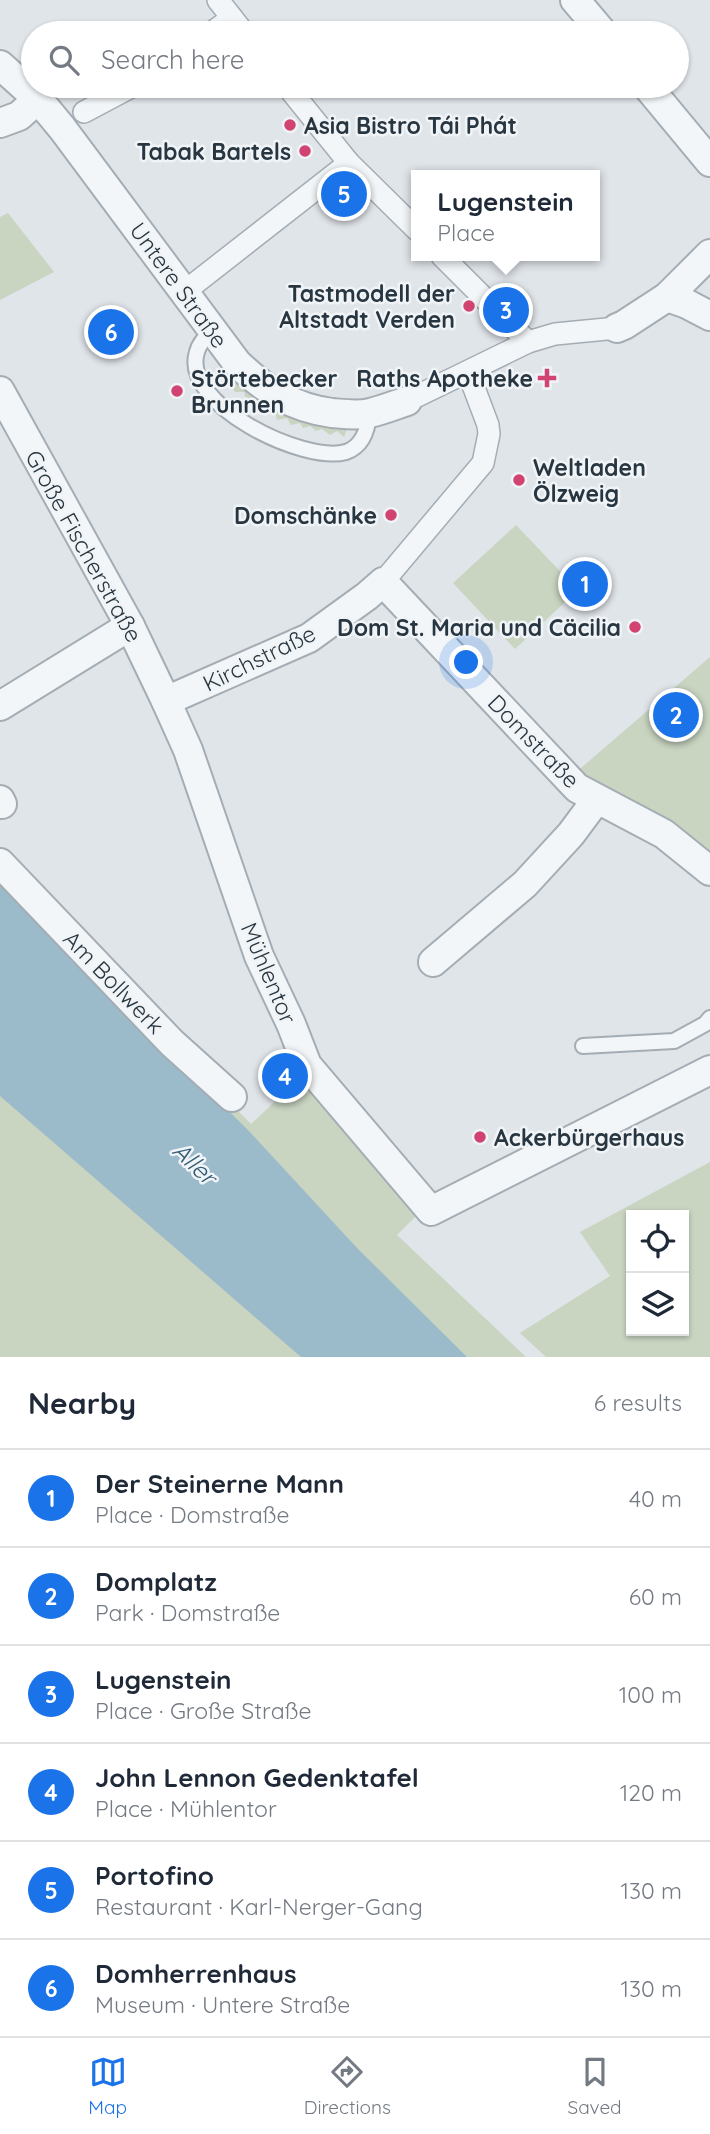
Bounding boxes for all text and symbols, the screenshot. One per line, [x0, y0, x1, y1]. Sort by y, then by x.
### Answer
search box [21, 21, 689, 98]
icon: search [45, 41, 83, 79]
text: Search here [101, 43, 245, 76]
place label: Asia Bistro Tái Phát [304, 111, 517, 140]
marker: Asia Bistro Tái Phát [282, 117, 298, 133]
place label: Tabak Bartels [136, 137, 291, 166]
marker: Tabak Bartels [297, 143, 313, 159]
pin: 5 [321, 168, 367, 220]
popup [411, 170, 600, 261]
text: Lugenstein [437, 185, 574, 218]
street label: Untere Straße [124, 217, 234, 353]
text: Place [437, 218, 495, 247]
place label: Tastmodell der Altstadt Verden [279, 279, 455, 334]
pin: 3 [483, 284, 529, 336]
marker: Tastmodell der Altstadt Verden [461, 298, 477, 314]
pin: 6 [88, 306, 134, 358]
place label: Störtebecker Brunnen [191, 364, 337, 419]
place label: Raths Apotheke [356, 364, 533, 393]
marker: Raths Apotheke [539, 370, 555, 386]
marker: Störtebecker Brunnen [169, 383, 185, 399]
street label: Große Fischerstraße [19, 445, 149, 647]
place label: Weltladen Ölzweig [533, 453, 646, 508]
marker: Weltladen Ölzweig [511, 472, 527, 488]
place label: Domschänke [234, 501, 377, 530]
marker: Domschänke [383, 507, 399, 523]
pin: 1 [562, 558, 608, 610]
place label: Dom St. Maria und Cäcilia [337, 613, 621, 642]
street label: Kirchstraße [198, 618, 320, 698]
marker: Dom St. Maria und Cäcilia [627, 619, 643, 635]
your location [449, 645, 483, 679]
street label: Domstraße [482, 688, 586, 794]
pin: 2 [653, 689, 699, 741]
street label: Mühlentor [235, 918, 303, 1028]
street label: Am Bollwerk [57, 924, 171, 1040]
pin: 4 [262, 1050, 308, 1102]
place label: Ackerbürgerhaus [494, 1123, 684, 1152]
marker: Ackerbürgerhaus [472, 1129, 488, 1145]
water label: Aller [167, 1135, 225, 1193]
map controls [626, 1210, 689, 1336]
button: locate [626, 1210, 689, 1273]
button: layers [626, 1273, 689, 1336]
text: Nearby [28, 1384, 136, 1422]
text: 6 results [594, 1388, 682, 1417]
text: Der Steinerne Mann [95, 1467, 344, 1500]
text: 1 [47, 1484, 55, 1513]
text: 40 m [629, 1484, 682, 1513]
text: Place · Domstraße [95, 1500, 290, 1529]
text: Domplatz [95, 1565, 217, 1598]
text: 2 [44, 1582, 58, 1611]
text: 60 m [629, 1582, 682, 1611]
text: Park · Domstraße [95, 1598, 280, 1627]
text: Lugenstein [95, 1663, 232, 1696]
text: 3 [45, 1680, 57, 1709]
text: 100 m [619, 1680, 682, 1709]
text: Place · Große Straße [95, 1696, 312, 1725]
text: John Lennon Gedenktafel [95, 1761, 419, 1794]
text: 4 [44, 1778, 58, 1807]
text: 120 m [620, 1778, 682, 1807]
text: Place · Mühlentor [95, 1794, 277, 1823]
text: Portofino [95, 1859, 214, 1892]
text: 5 [44, 1876, 58, 1905]
text: 130 m [620, 1876, 682, 1905]
text: Restaurant · Karl-Nerger-Gang [95, 1892, 423, 1921]
text: Domherrenhaus [95, 1957, 297, 1990]
text: 6 [45, 1974, 57, 2003]
text: 130 m [620, 1974, 682, 2003]
text: Museum · Untere Straße [95, 1990, 350, 2019]
tab: Map [88, 2053, 127, 2119]
tab: Directions [304, 2053, 391, 2119]
tab: Saved [567, 2053, 622, 2119]

